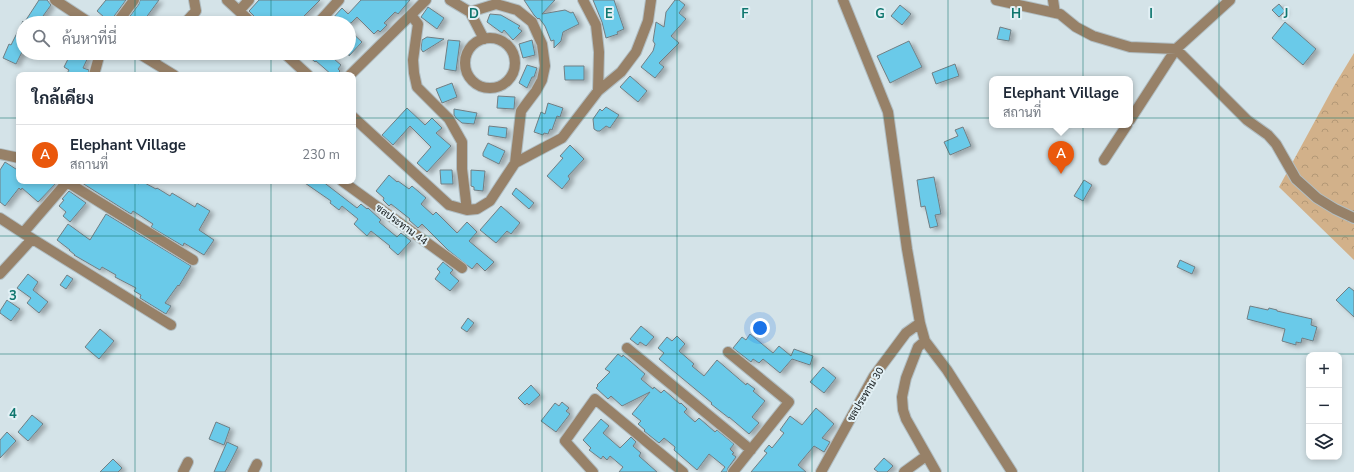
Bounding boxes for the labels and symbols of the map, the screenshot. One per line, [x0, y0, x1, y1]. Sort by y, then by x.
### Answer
text: D [469, 5, 479, 23]
text: E [605, 5, 613, 23]
text: F [741, 5, 749, 23]
text: G [875, 5, 885, 23]
text: H [1011, 5, 1021, 23]
text: I [1149, 5, 1153, 23]
text: J [1283, 5, 1288, 23]
pin: A [1048, 141, 1074, 174]
street label: ชลประทาน 44 [373, 201, 430, 248]
text: 3 [9, 287, 17, 305]
your location [750, 318, 770, 338]
street label: ชลประทาน 30 [844, 365, 888, 424]
text: 4 [9, 405, 17, 423]

